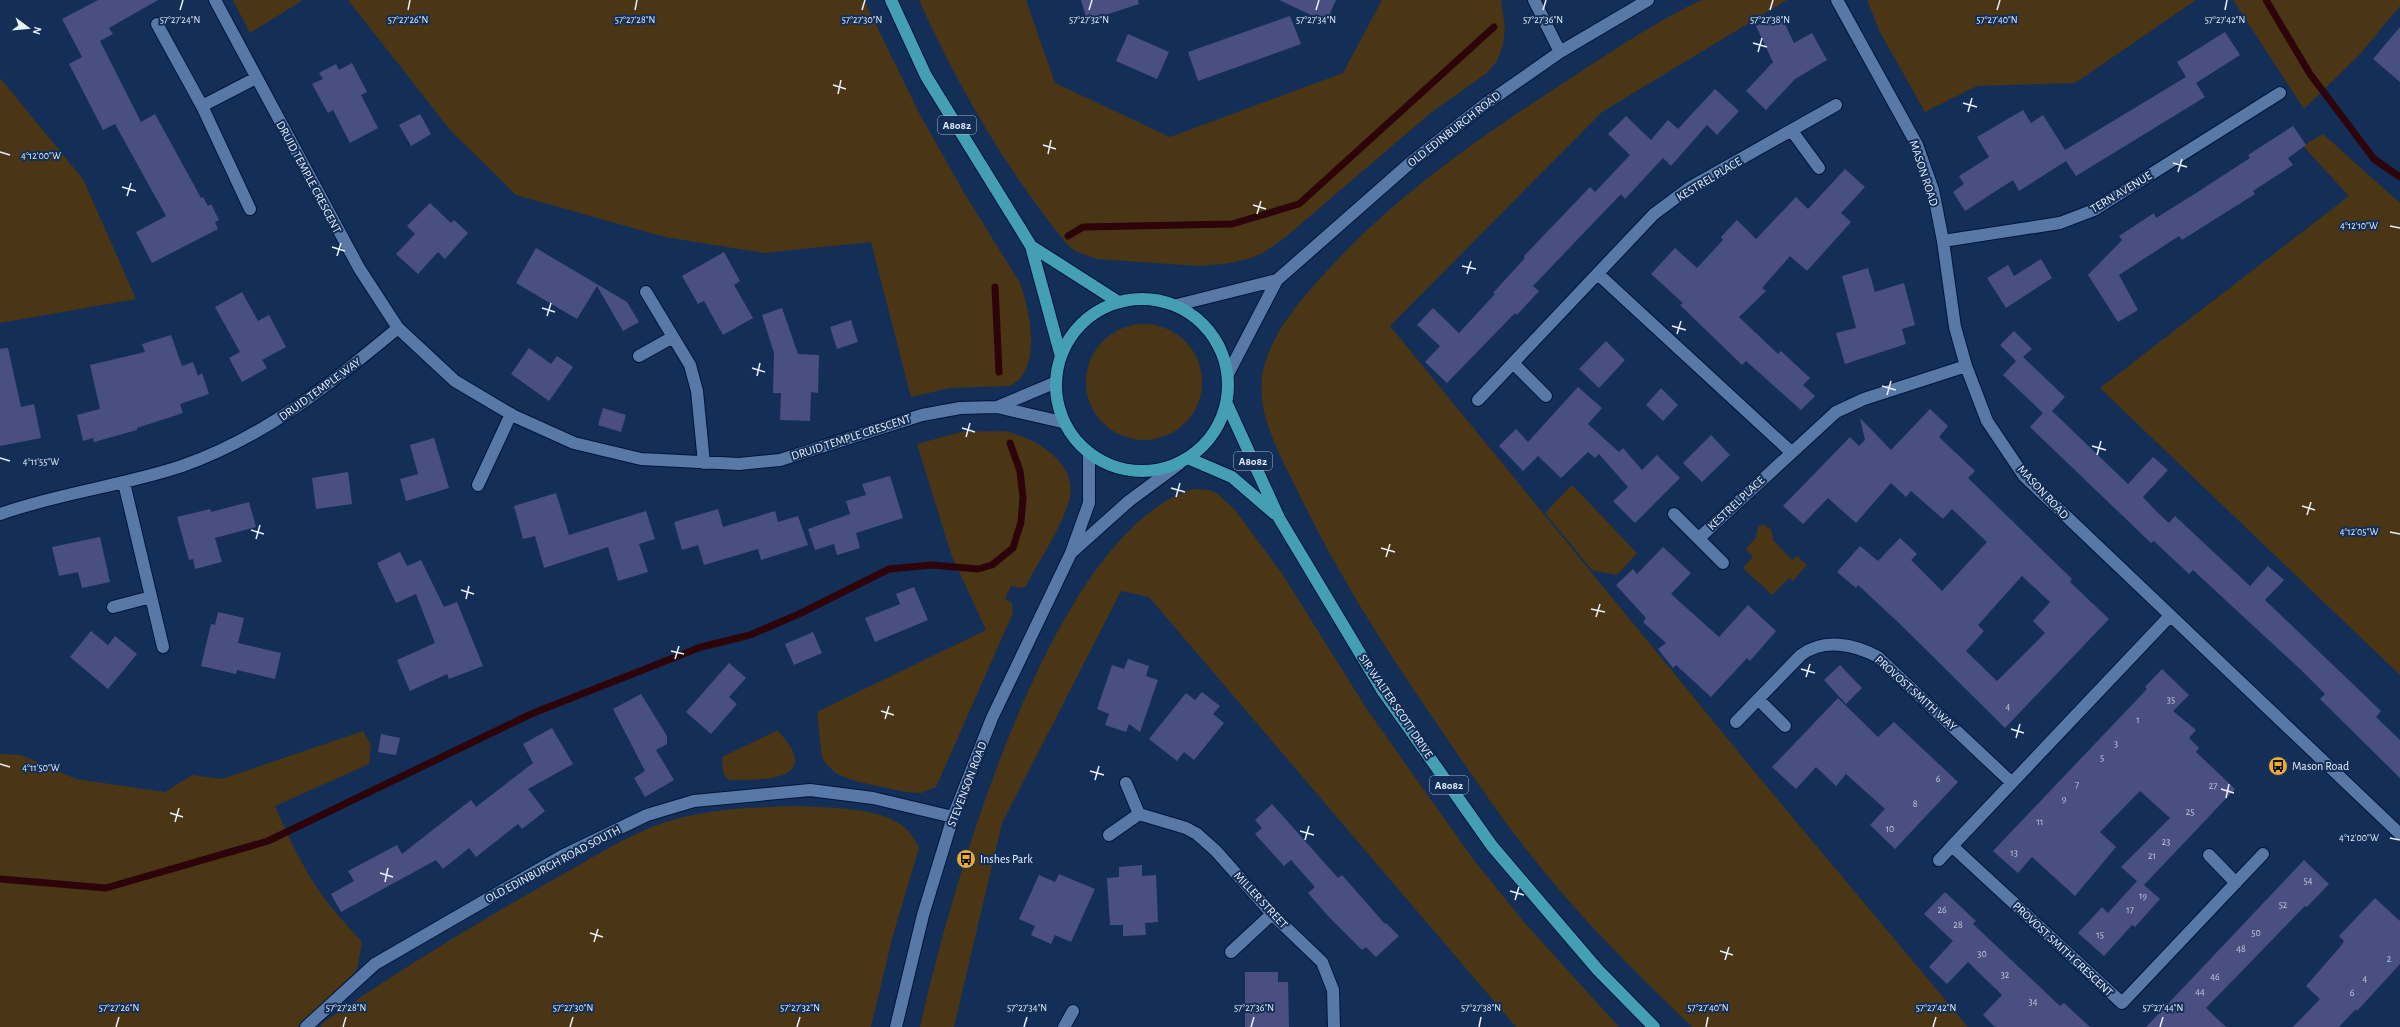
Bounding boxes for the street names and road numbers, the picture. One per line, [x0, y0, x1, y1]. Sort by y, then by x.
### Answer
street label: OLD EDINBURGH ROAD [1405, 89, 1503, 169]
road number: A8082 [938, 116, 976, 134]
street label: DRUID TEMPLE CRESCENT [274, 119, 344, 235]
street label: MASON ROAD [1908, 139, 1940, 208]
street label: KESTREL PLACE [1675, 155, 1744, 203]
street label: TERN AVENUE [2088, 169, 2154, 215]
street label: DRUID TEMPLE WAY [277, 355, 364, 423]
street label: DRUID TEMPLE CRESCENT [790, 412, 912, 462]
road number: A8082 [1234, 452, 1272, 470]
street label: MASON ROAD [2015, 463, 2071, 521]
street label: KESTREL PLACE [1705, 474, 1767, 532]
street label: SIR WALTER SCOTT DRIVE [1357, 652, 1435, 760]
street label: PROVOST SMITH WAY [1873, 653, 1960, 733]
street label: STEVENSON ROAD [945, 740, 989, 828]
road number: A8082 [1430, 776, 1468, 794]
street label: OLD EDINBURGH ROAD SOUTH [484, 823, 622, 905]
street label: MILLER STREET [1232, 869, 1290, 931]
street label: PROVOST SMITH CRESCENT [2011, 900, 2116, 999]

